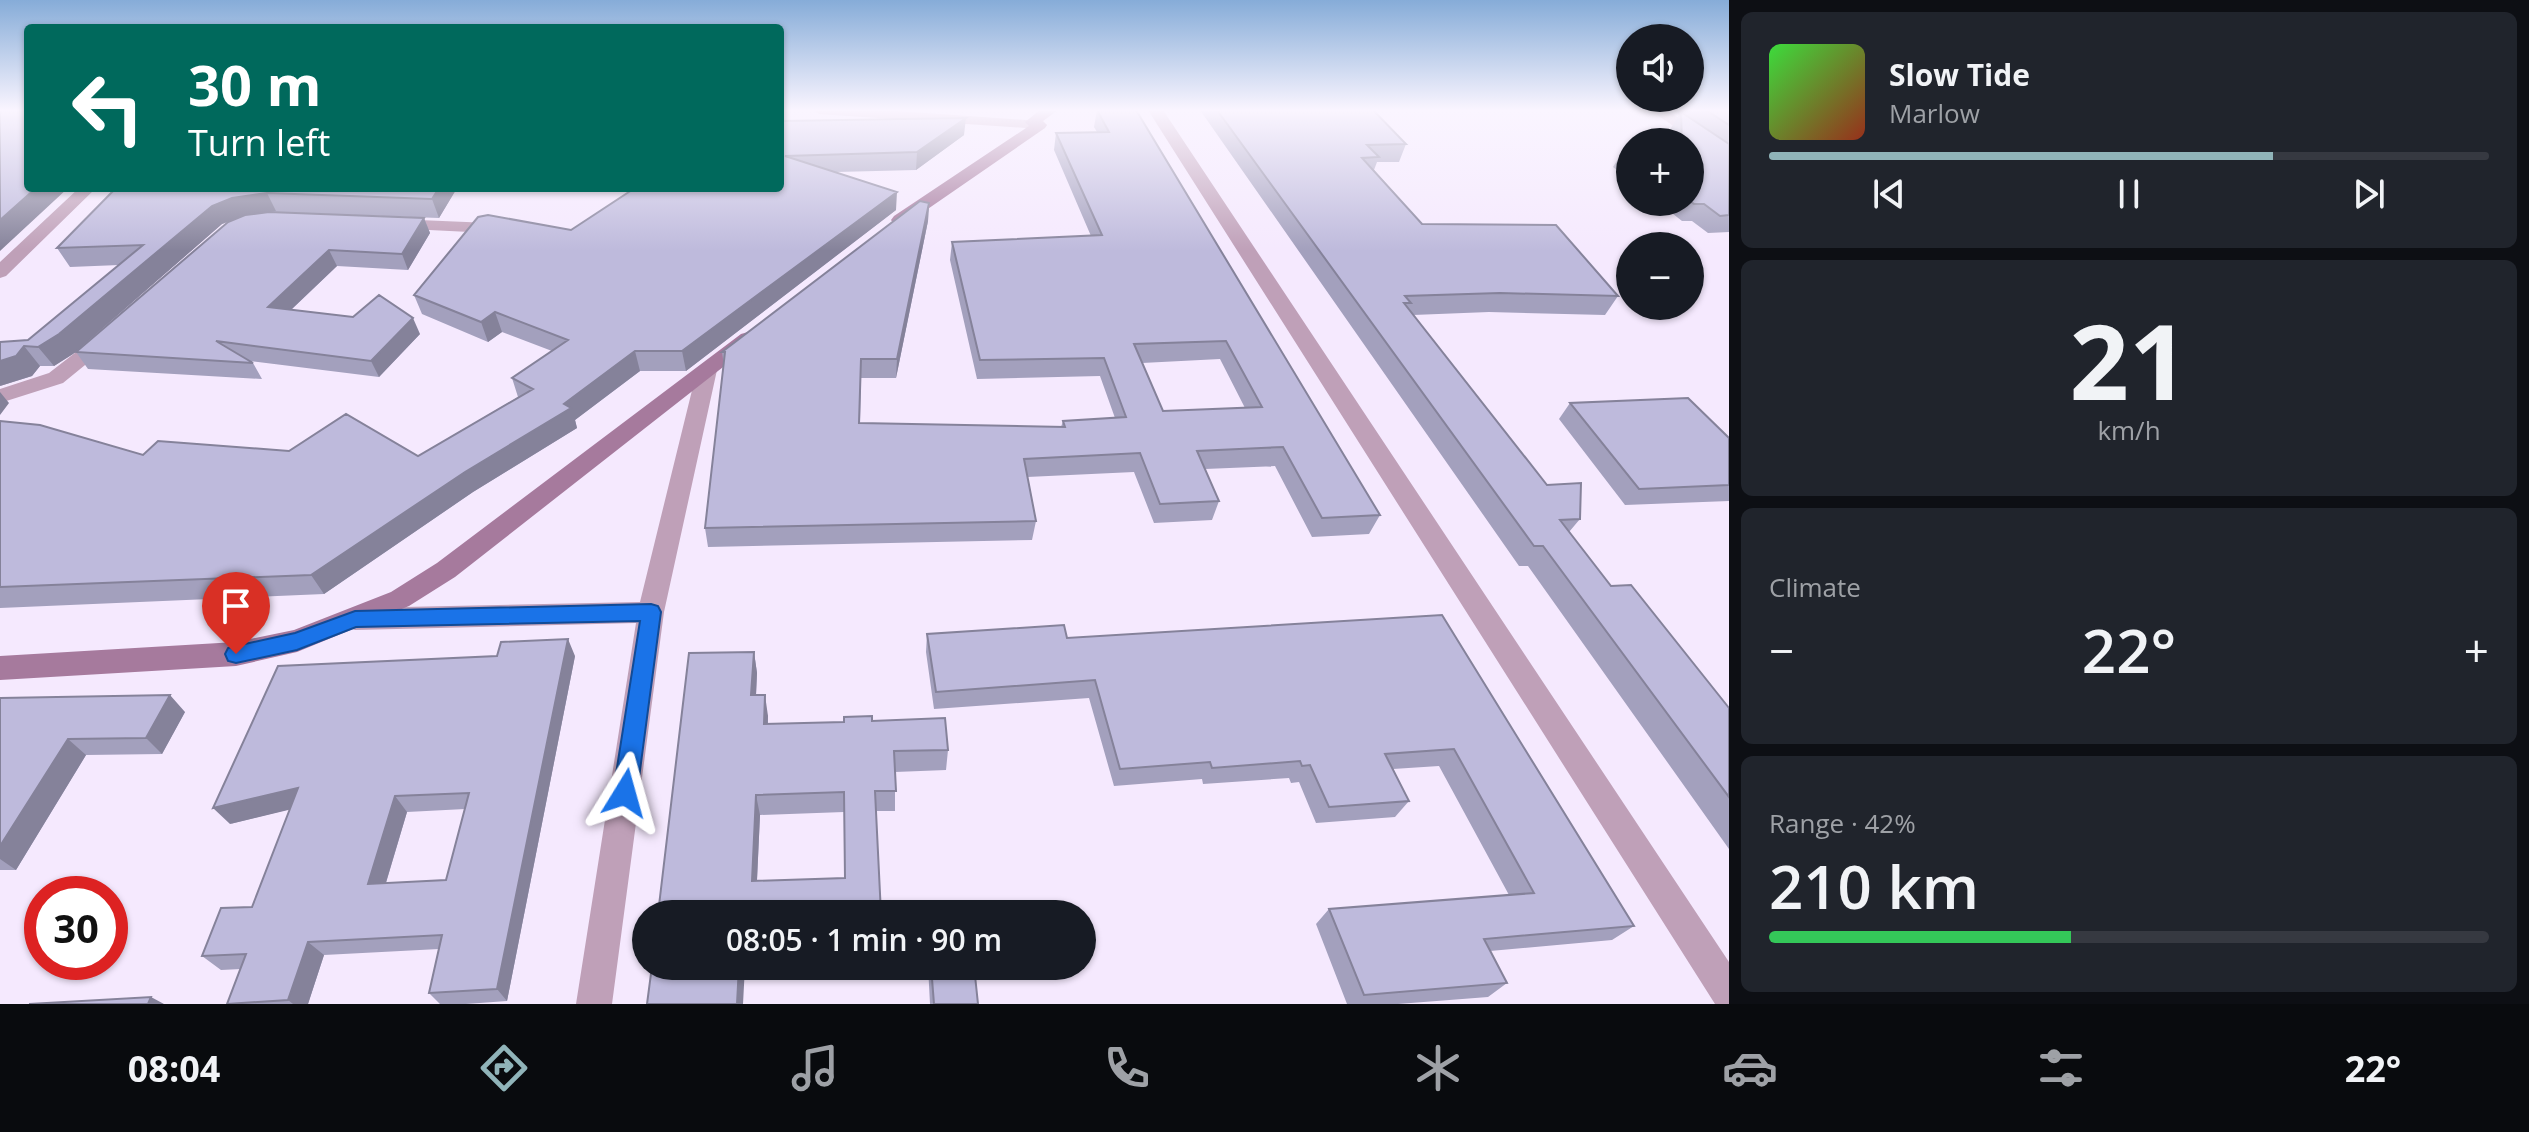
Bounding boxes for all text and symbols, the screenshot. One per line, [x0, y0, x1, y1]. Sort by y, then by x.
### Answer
map controls [1616, 24, 1704, 320]
button: sound [1616, 24, 1704, 112]
text: 30 m [188, 46, 322, 122]
text: Slow Tide [1889, 54, 2030, 95]
icon: left [56, 56, 160, 160]
text: Marlow [1889, 95, 1980, 131]
text: Turn left [188, 118, 330, 167]
button: + [1616, 128, 1704, 216]
icon: previous [1867, 172, 1911, 216]
icon: pause [2107, 172, 2151, 216]
icon: next [2347, 172, 2391, 216]
button: − [1616, 232, 1704, 320]
text: 21 [2070, 289, 2188, 430]
text: km/h [2097, 412, 2161, 448]
text: Climate [1769, 569, 1861, 605]
pin [202, 572, 270, 654]
icon: arrive [214, 584, 258, 628]
text: 22° [2082, 609, 2176, 691]
text: − [1769, 620, 1794, 680]
text: + [2464, 620, 2489, 680]
position arrow [583, 751, 667, 835]
text: Range · 42% [1769, 805, 1916, 841]
text: 210 km [1769, 845, 1979, 927]
speed limit sign: 30 [24, 876, 128, 980]
text: 08:05 · 1 min · 90 m [726, 919, 1002, 960]
icon: directions [476, 1040, 532, 1096]
icon: music [787, 1040, 843, 1096]
icon: phone [1099, 1040, 1155, 1096]
icon: climate [1410, 1040, 1466, 1096]
icon: car [1722, 1040, 1778, 1096]
icon: filters [2033, 1040, 2089, 1096]
text: 08:04 [128, 1044, 220, 1093]
text: 22° [2345, 1044, 2401, 1093]

